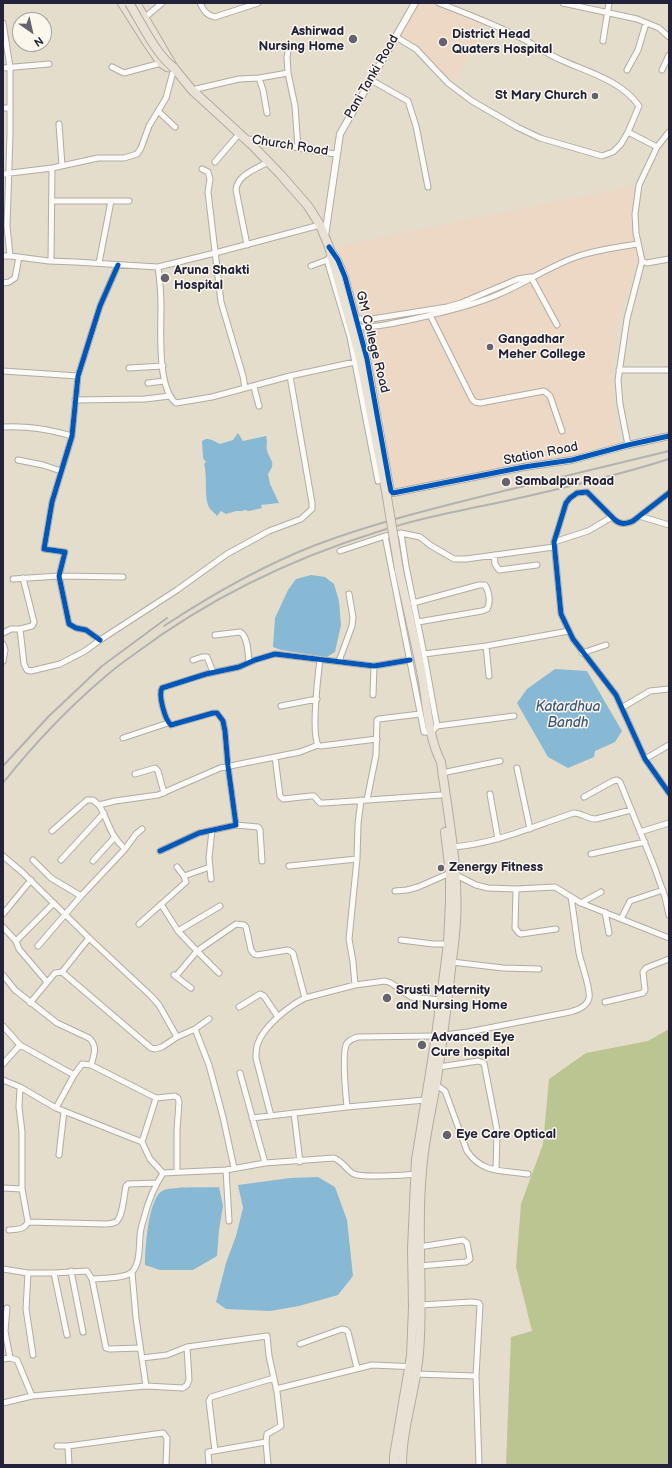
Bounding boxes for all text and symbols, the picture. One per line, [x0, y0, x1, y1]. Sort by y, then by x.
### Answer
north arrow [12, 12, 52, 52]
place label: Ashirwad Nursing Home [258, 24, 344, 55]
place label: District Head Quaters Hospital [452, 27, 552, 58]
street label: Pani Tanki Road [342, 32, 402, 122]
marker: Ashirwad Nursing Home [347, 33, 359, 45]
text: N [31, 34, 45, 49]
marker: District Head Quaters Hospital [437, 36, 449, 48]
place label: St Mary Church [495, 88, 587, 104]
marker: St Mary Church [590, 91, 600, 101]
street label: Church Road [251, 132, 329, 160]
place label: Aruna Shakti Hospital [174, 263, 249, 294]
marker: Aruna Shakti Hospital [159, 272, 171, 284]
street label: GM College Road [352, 289, 392, 395]
place label: Gangadhar Meher College [498, 332, 585, 363]
marker: Gangadhar Meher College [485, 342, 495, 352]
street label: Station Road [502, 439, 580, 469]
place label: Sambalpur Road [515, 474, 614, 490]
marker: Sambalpur Road [500, 476, 512, 488]
water label: Katardhua Bandh [536, 699, 600, 732]
place label: Zenergy Fitness [449, 860, 543, 876]
marker: Zenergy Fitness [436, 863, 446, 873]
place label: Srusti Maternity and Nursing Home [396, 983, 507, 1014]
marker: Srusti Maternity and Nursing Home [381, 992, 393, 1004]
place label: Advanced Eye Cure hospital [431, 1030, 515, 1061]
marker: Advanced Eye Cure hospital [416, 1039, 428, 1051]
place label: Eye Care Optical [456, 1127, 556, 1143]
marker: Eye Care Optical [441, 1129, 453, 1141]

